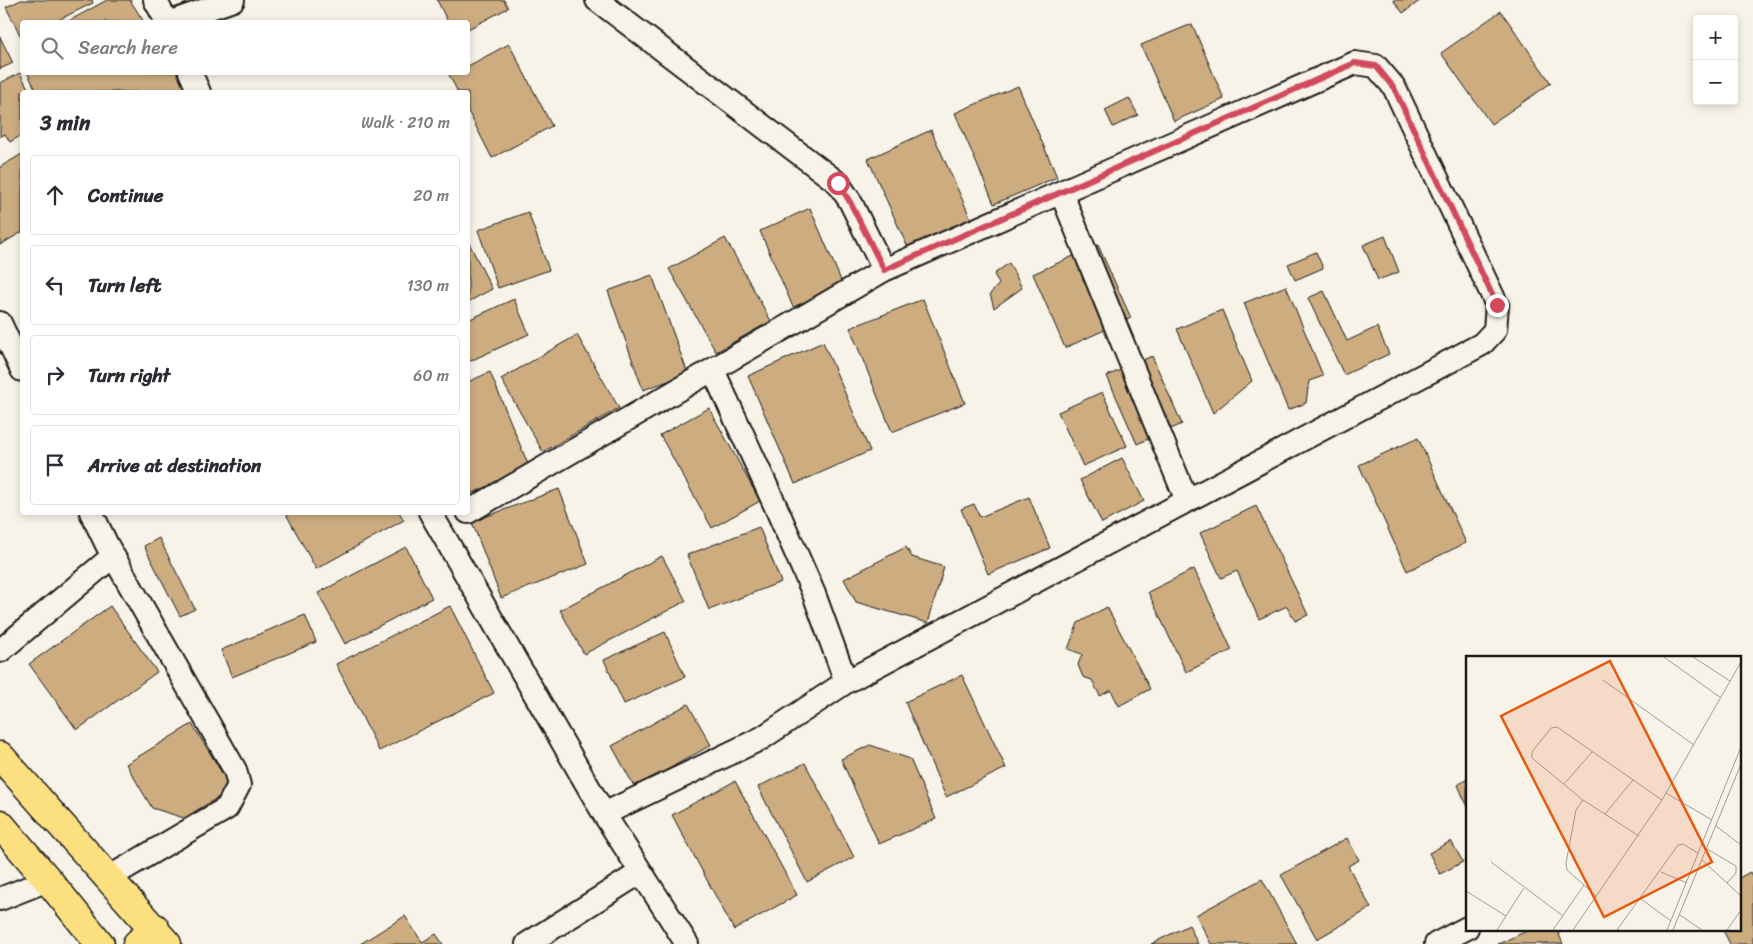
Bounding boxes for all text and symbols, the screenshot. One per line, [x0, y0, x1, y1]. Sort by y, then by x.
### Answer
map controls [1693, 15, 1738, 105]
button: + [1693, 15, 1738, 60]
search box [20, 20, 470, 75]
text: Search here [78, 31, 178, 64]
icon: search [38, 34, 66, 62]
button: − [1693, 60, 1738, 105]
text: 3 min [40, 104, 90, 142]
text: Walk · 210 m [361, 108, 450, 137]
route start [827, 172, 850, 195]
text: Continue [88, 179, 164, 212]
icon: ahead [41, 181, 69, 209]
text: 20 m [413, 181, 449, 210]
text: Turn left [88, 269, 161, 302]
icon: left [41, 271, 69, 299]
text: 130 m [407, 271, 449, 300]
route end [1486, 294, 1509, 317]
text: Turn right [88, 359, 170, 392]
icon: right [41, 361, 69, 389]
text: 60 m [413, 361, 449, 390]
text: Arrive at destination [88, 449, 261, 482]
icon: arrive [41, 451, 69, 479]
inset map [1466, 656, 1740, 932]

